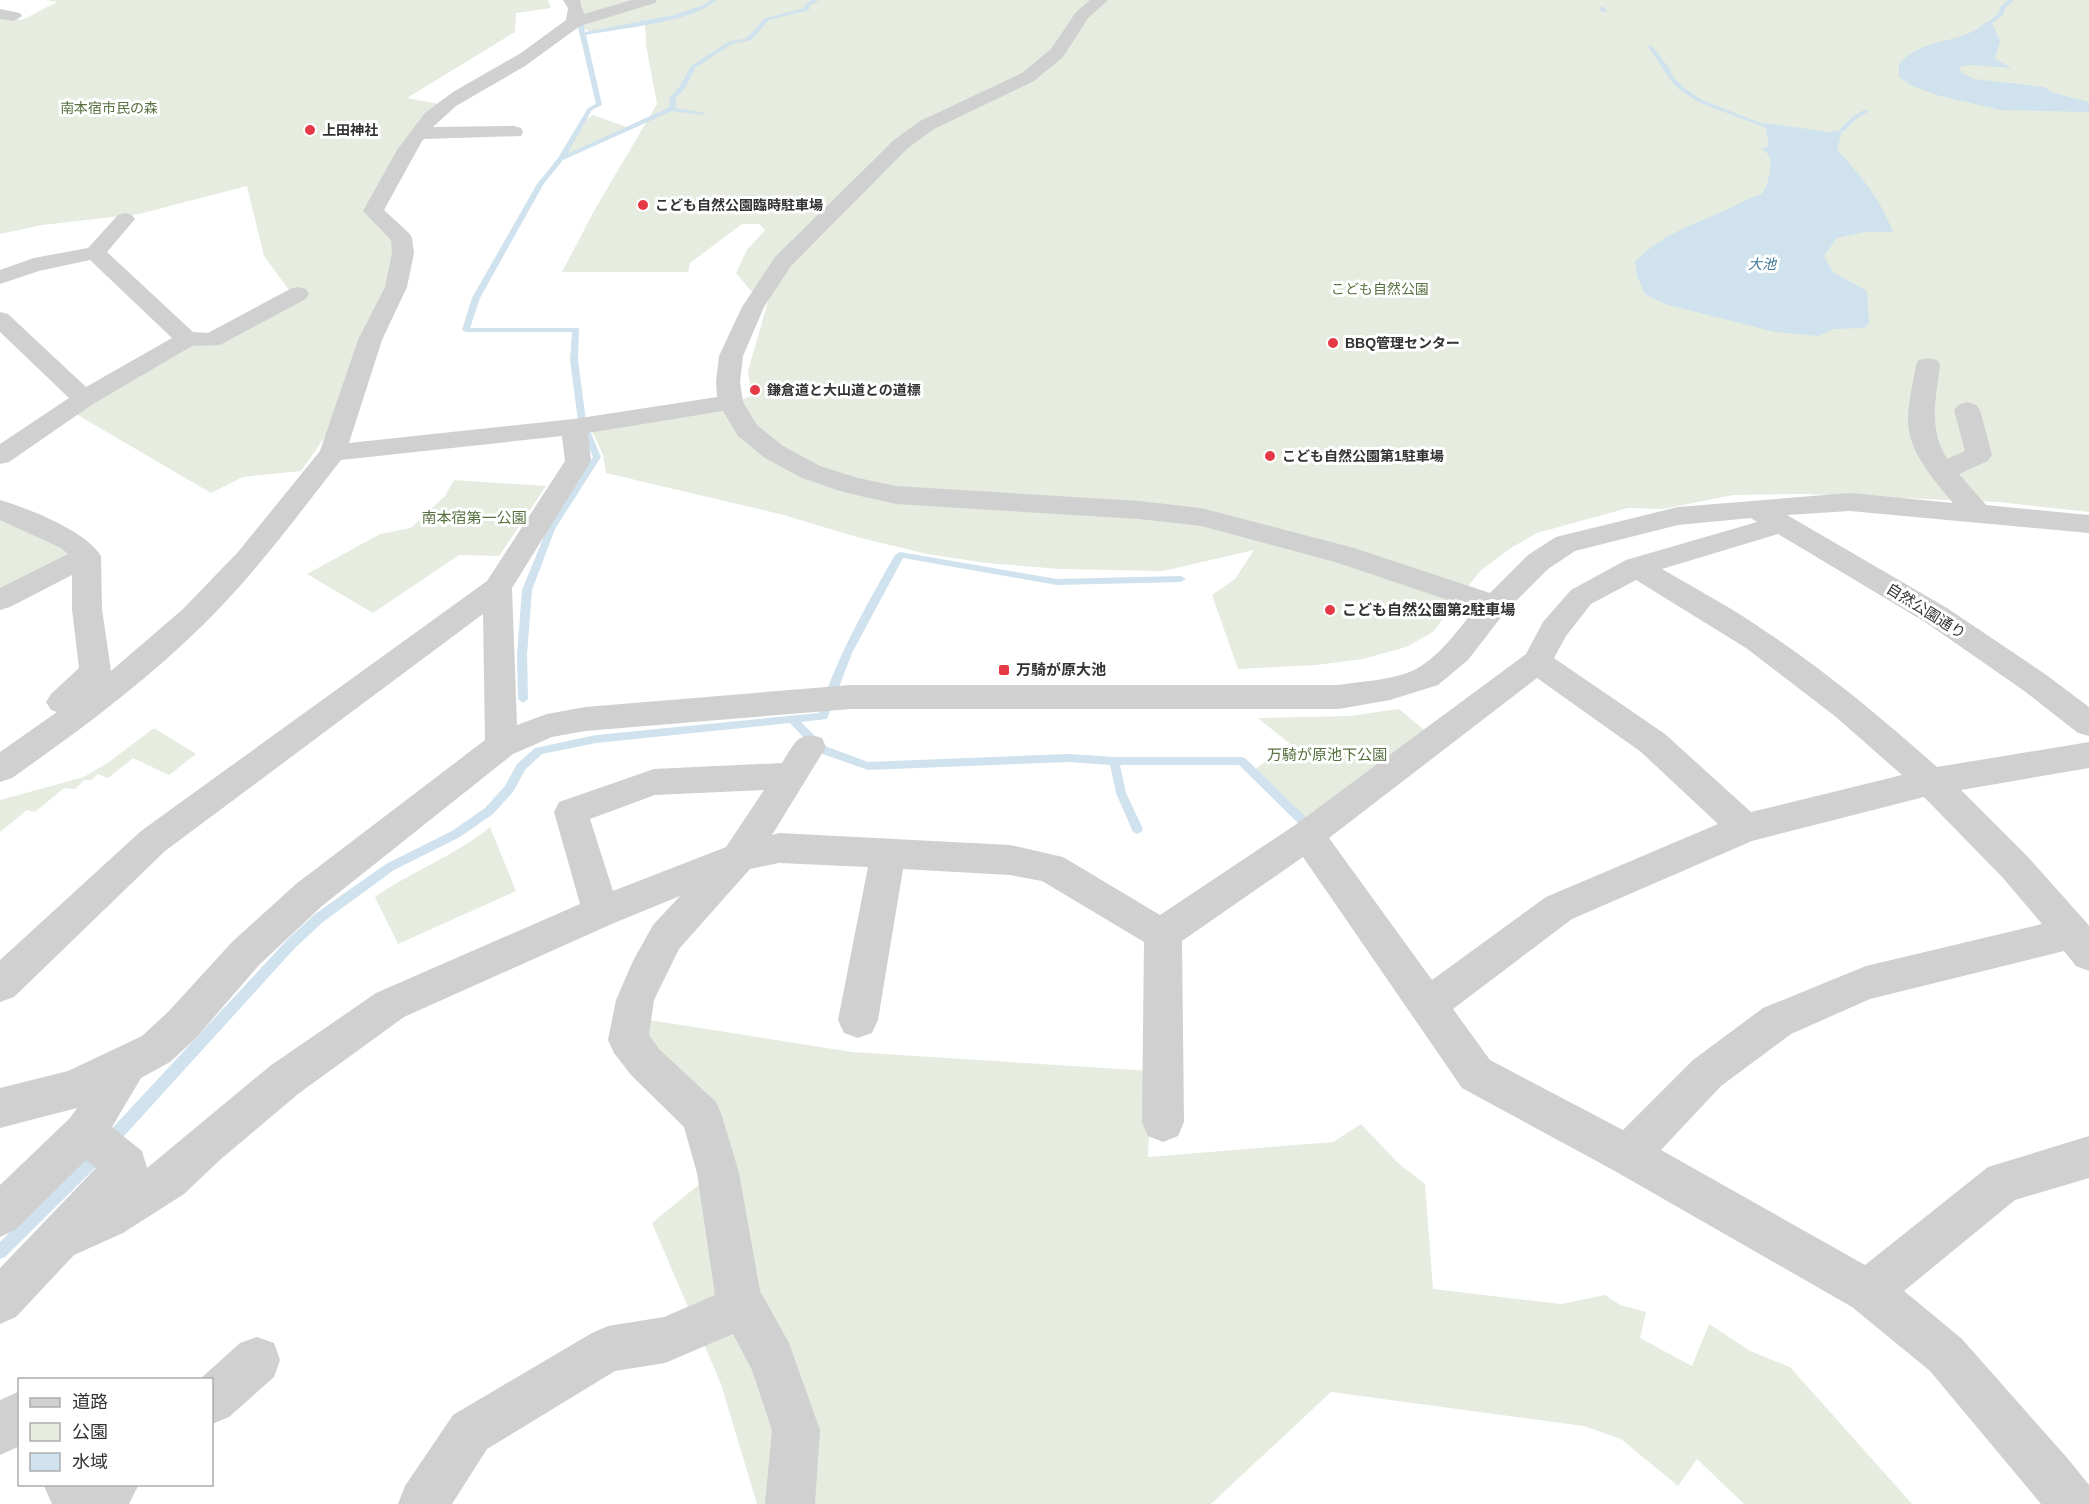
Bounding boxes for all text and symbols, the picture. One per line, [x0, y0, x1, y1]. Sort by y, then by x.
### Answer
park label: 南本宿市民の森 [60, 100, 158, 116]
place label: 上田神社 [322, 122, 378, 138]
marker: 上田神社 [303, 123, 317, 137]
place label: こども自然公園臨時駐車場 [655, 197, 823, 213]
marker: こども自然公園臨時駐車場 [636, 198, 650, 212]
water label: 大池 [1748, 256, 1778, 272]
park label: こども自然公園 [1331, 281, 1429, 297]
place label: BBQ管理センター [1345, 335, 1460, 351]
marker: BBQ管理センター [1326, 336, 1340, 350]
place label: 鎌倉道と大山道との道標 [767, 382, 921, 398]
marker: 鎌倉道と大山道との道標 [748, 383, 762, 397]
place label: こども自然公園第1駐車場 [1282, 448, 1444, 464]
marker: こども自然公園第1駐車場 [1263, 449, 1277, 463]
park label: 南本宿第一公園 [421, 509, 527, 526]
street label: 自然公園通り [1884, 580, 1969, 642]
place label: こども自然公園第2駐車場 [1342, 601, 1515, 618]
marker: こども自然公園第2駐車場 [1323, 603, 1337, 617]
place label: 万騎が原大池 [1016, 661, 1106, 678]
marker: 万騎が原大池 [997, 663, 1011, 677]
park label: 万騎が原池下公園 [1267, 746, 1387, 763]
legend [18, 1378, 213, 1486]
text: 道路 [72, 1392, 108, 1412]
text: 公園 [72, 1422, 108, 1442]
text: 水域 [72, 1452, 108, 1472]

